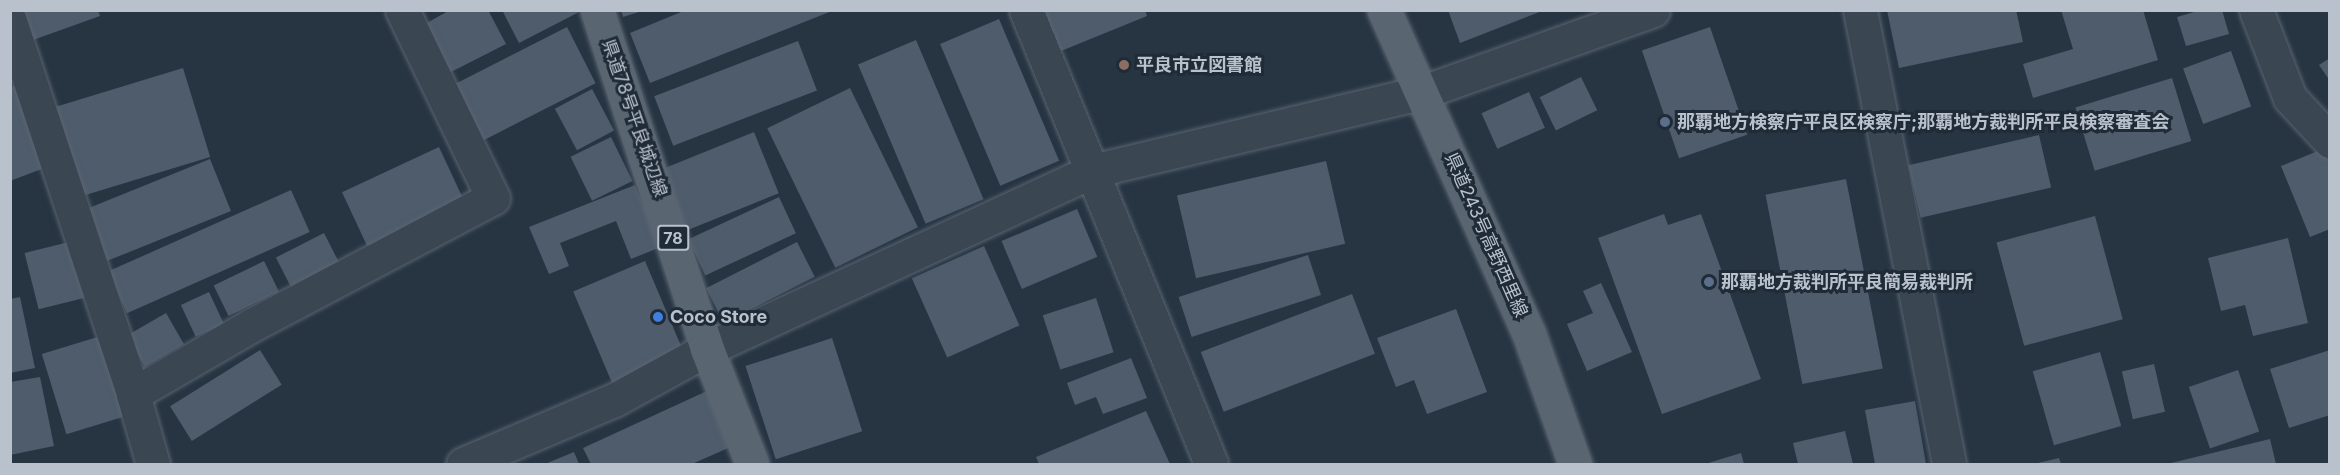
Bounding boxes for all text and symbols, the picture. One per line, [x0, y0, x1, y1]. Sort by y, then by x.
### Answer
street label: 県道78号平良城辺線 [597, 36, 671, 200]
place label: 平良市立図書館 [1136, 54, 1262, 76]
marker: 平良市立図書館 [1117, 58, 1131, 72]
place label: 那覇地方検察庁平良区検察庁;那覇地方裁判所平良検察審査会 [1677, 111, 2169, 133]
marker: 那覇地方検察庁平良区検察庁;那覇地方裁判所平良検察審査会 [1658, 115, 1672, 129]
street label: 県道243号高野西里線 [1440, 150, 1532, 320]
road number: 78 [656, 225, 690, 251]
place label: 那覇地方裁判所平良簡易裁判所 [1721, 271, 1973, 293]
marker: 那覇地方裁判所平良簡易裁判所 [1702, 275, 1716, 289]
place label: Coco Store [670, 306, 767, 328]
marker: Coco Store [651, 310, 665, 324]

